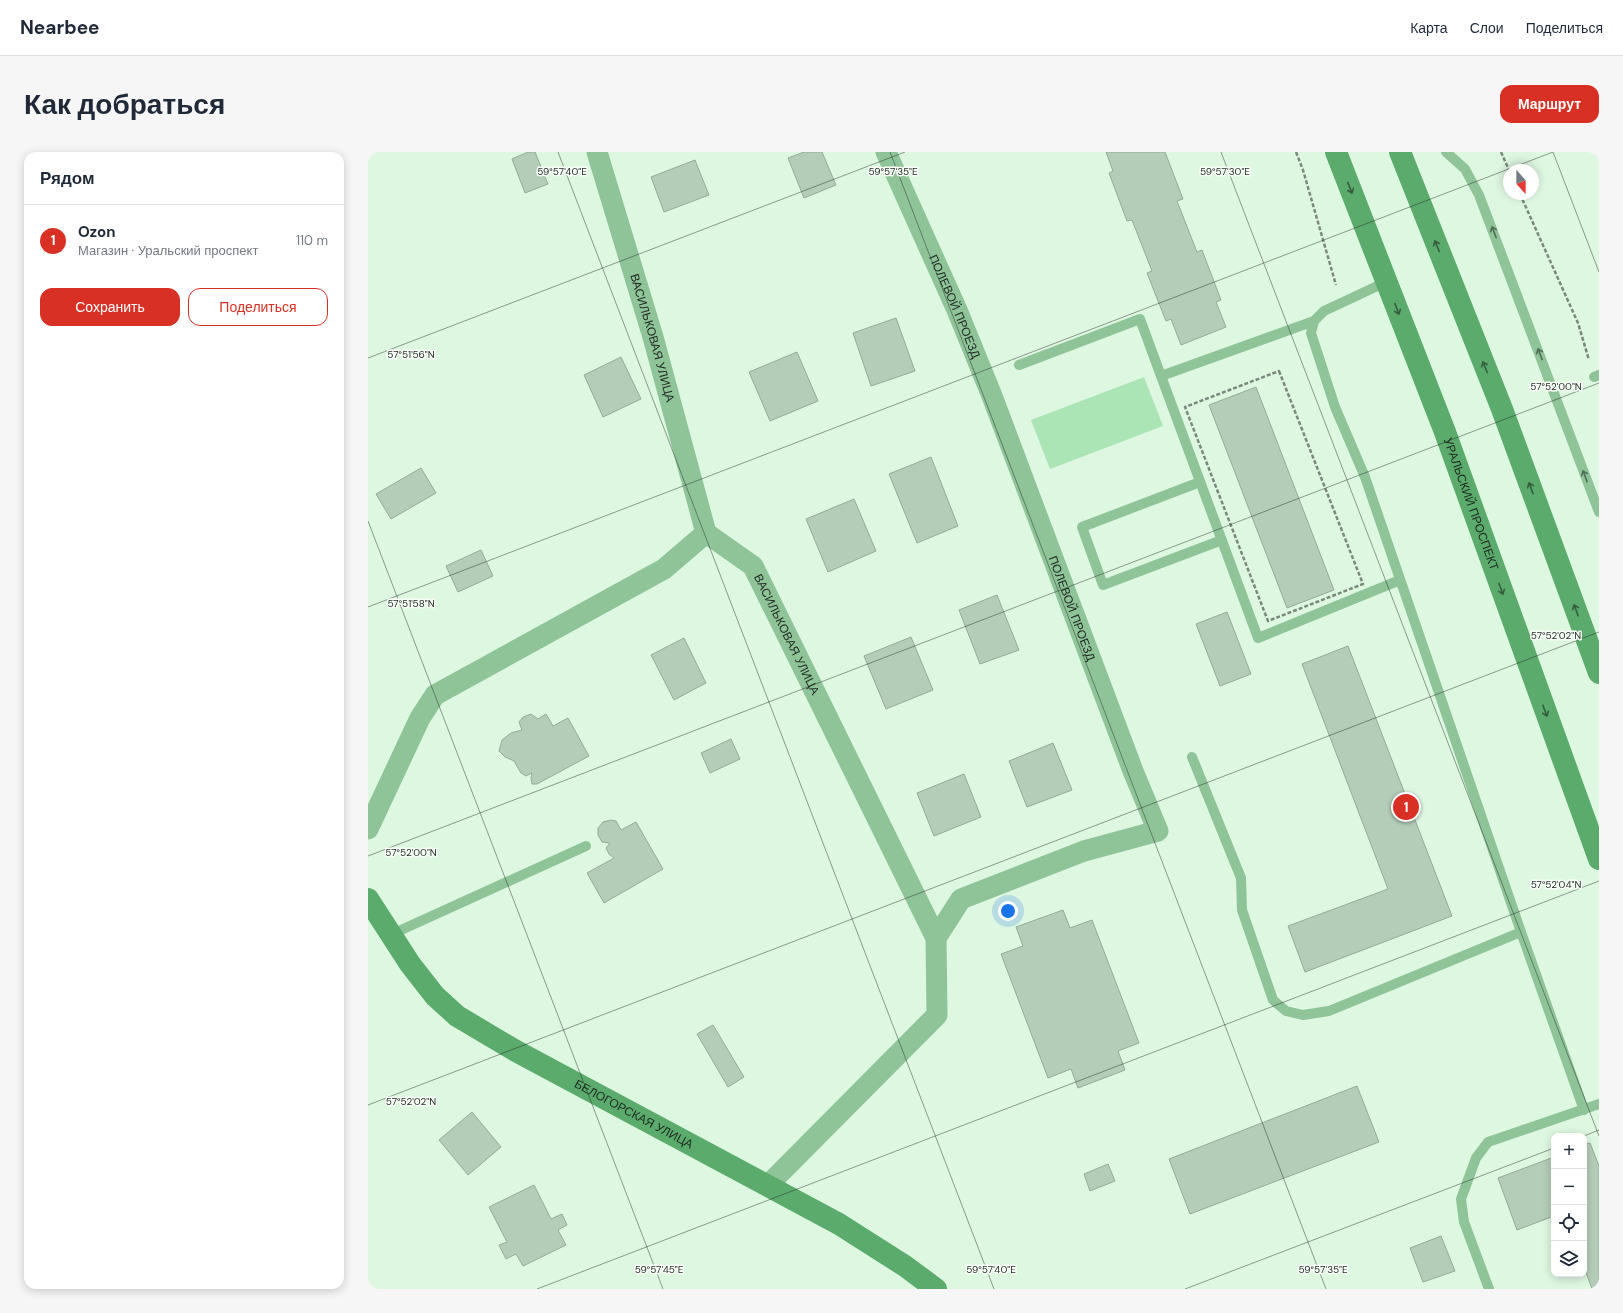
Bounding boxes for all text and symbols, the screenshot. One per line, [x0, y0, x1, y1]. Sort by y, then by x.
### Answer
text: Nearbee [20, 15, 100, 40]
text: Карта [1410, 19, 1448, 37]
text: Слои [1470, 19, 1504, 37]
text: Поделиться [1526, 19, 1603, 37]
button: Маршрут [1500, 85, 1599, 123]
text: Как добраться [24, 86, 225, 123]
north arrow [1503, 164, 1539, 200]
text: 59°57'40"E [537, 165, 587, 178]
text: 59°57'35"E [868, 165, 918, 178]
text: 59°57'30"E [1200, 165, 1250, 178]
text: Рядом [40, 167, 95, 189]
one-way arrow [1346, 182, 1354, 194]
text: Ozon [78, 222, 116, 242]
one-way arrow [1489, 227, 1497, 239]
text: 1 [51, 232, 55, 249]
text: 110 m [296, 232, 328, 249]
one-way arrow [1433, 240, 1441, 252]
text: Магазин · Уральский проспект [78, 242, 258, 259]
street label: ПОЛЕВОЙ ПРОЕЗД [925, 252, 984, 361]
street label: ВАСИЛЬКОВАЯ УЛИЦА [626, 272, 678, 404]
button: Сохранить [40, 288, 180, 326]
button: Поделиться [188, 288, 328, 326]
one-way arrow [1393, 303, 1401, 315]
text: 57°51'56"N [387, 348, 435, 361]
one-way arrow [1535, 348, 1543, 360]
one-way arrow [1481, 361, 1488, 373]
text: 57°52'00"N [1530, 380, 1582, 393]
street label: УРАЛЬСКИЙ ПРОСПЕКТ [1440, 435, 1502, 573]
one-way arrow [1581, 470, 1589, 482]
one-way arrow [1527, 482, 1534, 495]
street label: ПОЛЕВОЙ ПРОЕЗД [1045, 553, 1099, 663]
street label: ВАСИЛЬКОВАЯ УЛИЦА [750, 571, 823, 698]
one-way arrow [1498, 582, 1506, 594]
text: 57°51'58"N [387, 597, 435, 610]
one-way arrow [1572, 604, 1579, 617]
text: 57°52'02"N [1531, 629, 1581, 642]
one-way arrow [1542, 704, 1550, 716]
pin: 1 [1393, 792, 1419, 822]
text: 57°52'00"N [385, 846, 437, 859]
text: 57°52'04"N [1531, 878, 1581, 891]
your location [998, 901, 1018, 921]
street label: БЕЛОГОРСКАЯ УЛИЦА [572, 1076, 696, 1152]
text: 57°52'02"N [386, 1095, 436, 1108]
map controls [1551, 1133, 1587, 1277]
button: + [1551, 1133, 1587, 1169]
button: − [1551, 1169, 1587, 1205]
button: locate [1551, 1205, 1587, 1241]
button: layers [1551, 1241, 1587, 1277]
text: 59°57'45"E [635, 1263, 684, 1276]
text: 59°57'40"E [966, 1263, 1016, 1276]
text: 59°57'35"E [1298, 1263, 1348, 1276]

